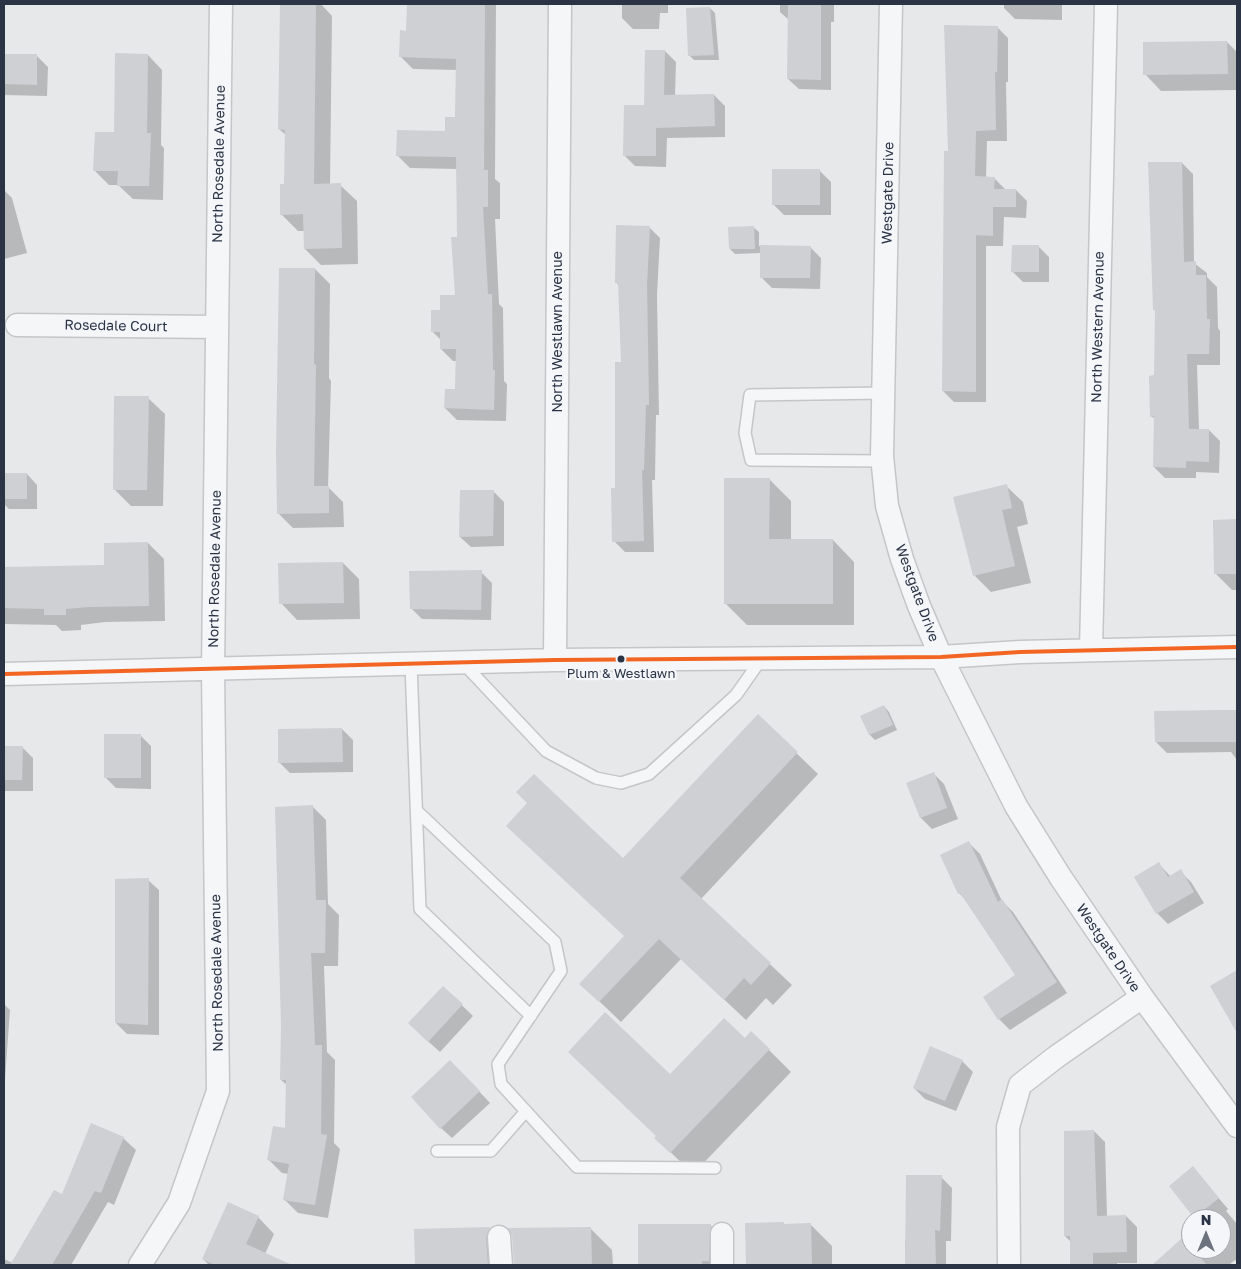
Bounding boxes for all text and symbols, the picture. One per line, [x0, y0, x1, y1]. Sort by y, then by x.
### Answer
street label: North Rosedale Avenue [209, 85, 229, 243]
street label: Westgate Drive [879, 142, 897, 244]
street label: North Westlawn Avenue [550, 251, 566, 413]
street label: North Western Avenue [1088, 251, 1108, 403]
street label: Rosedale Court [64, 317, 168, 335]
street label: North Rosedale Avenue [205, 490, 225, 648]
street label: Westgate Drive [892, 542, 942, 644]
marker: Plum & Westlawn [616, 654, 626, 664]
place label: Plum & Westlawn [567, 666, 675, 682]
street label: North Rosedale Avenue [207, 894, 227, 1052]
street label: Westgate Drive [1072, 901, 1144, 995]
north arrow [1181, 1209, 1231, 1259]
text: N [1201, 1211, 1211, 1228]

